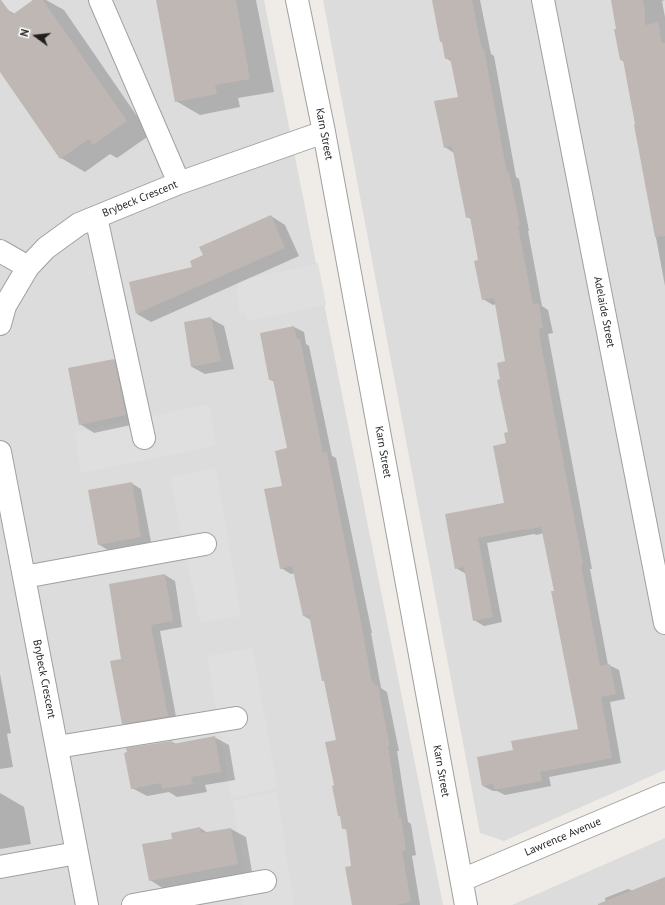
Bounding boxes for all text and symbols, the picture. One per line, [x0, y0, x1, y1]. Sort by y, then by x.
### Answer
north arrow [16, 16, 56, 56]
text: N [17, 28, 32, 38]
street label: Karn Street [312, 107, 336, 161]
street label: Brybeck Crescent [100, 178, 180, 220]
street label: Adelaide Street [591, 275, 617, 349]
street label: Karn Street [372, 425, 394, 479]
street label: Brybeck Crescent [30, 638, 58, 720]
street label: Karn Street [430, 744, 452, 798]
street label: Lawrence Avenue [523, 815, 603, 859]

